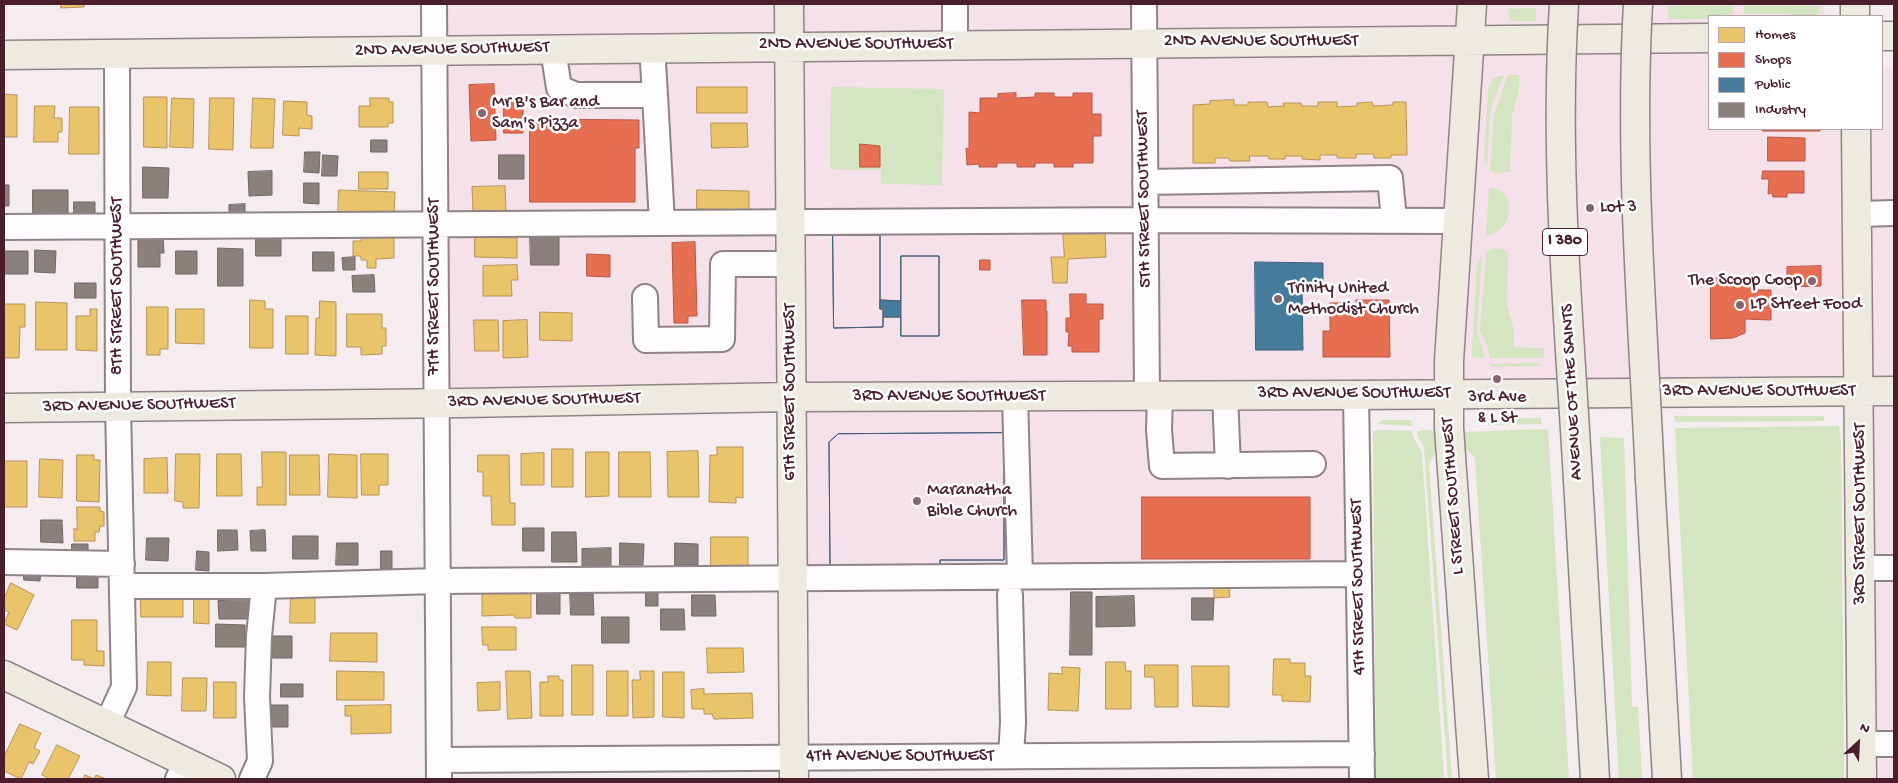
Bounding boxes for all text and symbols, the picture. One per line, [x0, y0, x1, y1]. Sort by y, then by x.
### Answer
legend [1708, 15, 1883, 130]
text: Homes [1755, 26, 1795, 44]
street label: 2ND AVENUE SOUTHWEST [1164, 31, 1358, 53]
street label: 2ND AVENUE SOUTHWEST [759, 34, 953, 56]
street label: 2ND AVENUE SOUTHWEST [355, 38, 549, 62]
text: Shops [1755, 51, 1791, 69]
text: Public [1755, 76, 1790, 94]
place label: Mr B's Bar and Sam's Pizza [492, 92, 599, 134]
text: Industry [1755, 101, 1806, 119]
marker: Mr B's Bar and Sam's Pizza [476, 107, 488, 119]
street label: 5TH STREET SOUTHWEST [1133, 110, 1157, 288]
street label: 8TH STREET SOUTHWEST [107, 197, 129, 375]
place label: Lot 3 [1600, 197, 1637, 219]
street label: 7TH STREET SOUTHWEST [424, 198, 446, 376]
marker: Lot 3 [1584, 202, 1596, 214]
road number: I 380 [1542, 228, 1588, 256]
place label: The Scoop Coop [1688, 270, 1802, 292]
marker: The Scoop Coop [1806, 275, 1818, 287]
place label: Trinity United Methodist Church [1288, 278, 1419, 320]
marker: Trinity United Methodist Church [1272, 293, 1284, 305]
place label: LP Street Food [1750, 294, 1861, 316]
marker: LP Street Food [1734, 299, 1746, 311]
street label: 6TH STREET SOUTHWEST [780, 303, 802, 481]
street label: AVENUE OF THE SAINTS [1558, 303, 1588, 481]
marker: 3rd Ave & L St [1491, 373, 1503, 385]
street label: 3RD AVENUE SOUTHWEST [1663, 381, 1855, 403]
street label: 3RD AVENUE SOUTHWEST [1258, 383, 1450, 405]
street label: 3RD AVENUE SOUTHWEST [853, 386, 1045, 408]
place label: 3rd Ave & L St [1468, 387, 1526, 429]
street label: 3RD AVENUE SOUTHWEST [447, 389, 641, 413]
street label: 3RD AVENUE SOUTHWEST [42, 394, 236, 418]
street label: L STREET SOUTHWEST [1438, 417, 1470, 575]
street label: 3RD STREET SOUTHWEST [1850, 423, 1872, 605]
place label: Maranatha Bible Church [927, 480, 1017, 522]
marker: Maranatha Bible Church [911, 495, 923, 507]
street label: 4TH STREET SOUTHWEST [1347, 498, 1371, 676]
north arrow [1833, 718, 1883, 768]
text: N [1857, 719, 1872, 739]
street label: 4TH AVENUE SOUTHWEST [806, 746, 994, 768]

